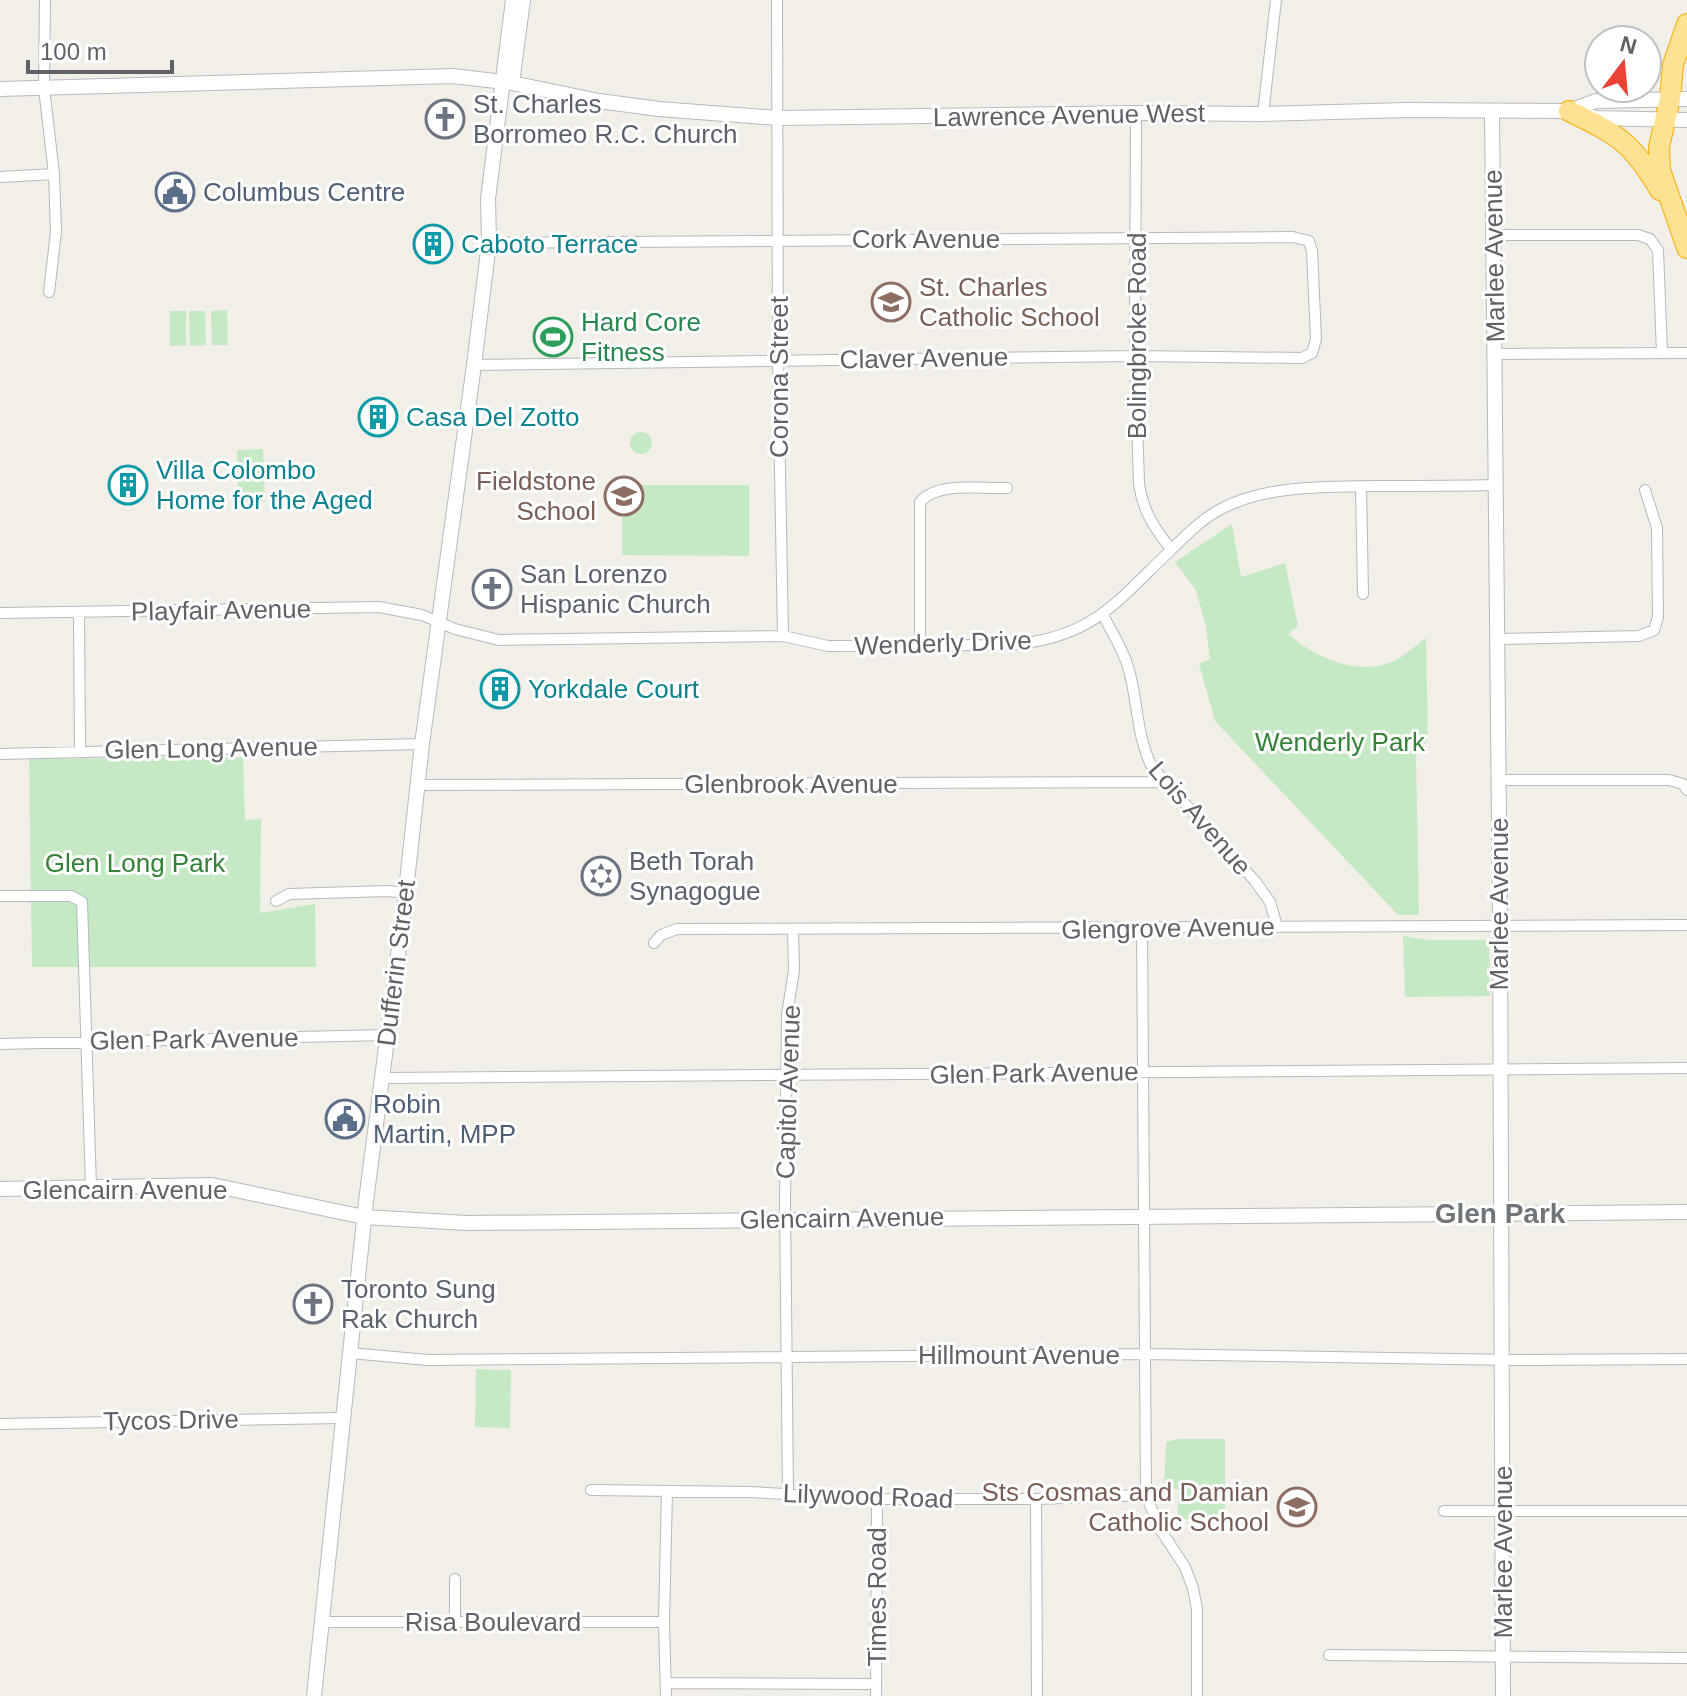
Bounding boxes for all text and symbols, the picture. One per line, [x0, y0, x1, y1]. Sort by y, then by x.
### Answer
scale bar [28, 24, 172, 74]
north arrow [1583, 24, 1663, 104]
text: N [1617, 31, 1639, 59]
text: 100 m [40, 38, 107, 65]
place label: St. Charles Borromeo R.C. Church [473, 89, 737, 149]
church icon: St. Charles Borromeo R.C. Church [424, 98, 466, 140]
street label: Lawrence Avenue West [933, 98, 1206, 132]
street label: Marlee Avenue [1477, 169, 1511, 343]
public building icon: Columbus Centre [154, 171, 196, 213]
place label: Columbus Centre [203, 177, 405, 207]
building icon: Caboto Terrace [412, 223, 454, 265]
street label: Cork Avenue [852, 224, 1000, 254]
place label: Caboto Terrace [461, 229, 638, 259]
street label: Bolingbroke Road [1122, 233, 1152, 439]
place label: St. Charles Catholic School [919, 272, 1100, 332]
school or university icon: St. Charles Catholic School [870, 281, 912, 323]
street label: Corona Street [764, 295, 794, 458]
place label: Hard Core Fitness [581, 307, 701, 367]
sports icon: Hard Core Fitness [532, 316, 574, 358]
street label: Claver Avenue [839, 342, 1009, 374]
building icon: Casa Del Zotto [357, 396, 399, 438]
place label: Casa Del Zotto [406, 402, 579, 432]
place label: Villa Colombo Home for the Aged [156, 455, 373, 515]
building icon: Villa Colombo Home for the Aged [107, 464, 149, 506]
place label: Fieldstone School [476, 466, 596, 526]
school or university icon: Fieldstone School [603, 475, 645, 517]
place label: San Lorenzo Hispanic Church [520, 559, 711, 619]
church icon: San Lorenzo Hispanic Church [471, 568, 513, 610]
street label: Playfair Avenue [131, 593, 311, 627]
street label: Wenderly Drive [854, 625, 1032, 661]
building icon: Yorkdale Court [479, 668, 521, 710]
place label: Yorkdale Court [528, 674, 700, 704]
park label: Wenderly Park [1255, 727, 1426, 757]
street label: Glen Long Avenue [104, 731, 318, 765]
street label: Lois Avenue [1142, 755, 1258, 881]
street label: Glenbrook Avenue [684, 769, 898, 799]
street label: Marlee Avenue [1484, 818, 1514, 990]
place label: Beth Torah Synagogue [629, 846, 761, 906]
park label: Glen Long Park [45, 848, 226, 878]
synagogue icon: Beth Torah Synagogue [580, 855, 622, 897]
street label: Dufferin Street [371, 877, 421, 1048]
street label: Glengrove Avenue [1061, 911, 1275, 945]
street label: Capitol Avenue [770, 1004, 806, 1180]
street label: Glen Park Avenue [89, 1022, 299, 1056]
street label: Glen Park Avenue [929, 1056, 1139, 1090]
place label: Robin Martin, MPP [373, 1089, 516, 1149]
public building icon: Robin Martin, MPP [324, 1098, 366, 1140]
street label: Glencairn Avenue [23, 1175, 227, 1205]
district label: Glen Park [1435, 1198, 1566, 1229]
street label: Glencairn Avenue [739, 1201, 945, 1235]
place label: Toronto Sung Rak Church [341, 1274, 496, 1334]
church icon: Toronto Sung Rak Church [292, 1283, 334, 1325]
street label: Hillmount Avenue [918, 1340, 1120, 1370]
street label: Tycos Drive [103, 1404, 239, 1436]
street label: Marlee Avenue [1488, 1466, 1518, 1638]
place label: Sts Cosmas and Damian Catholic School [981, 1477, 1269, 1537]
street label: Lilywood Road [782, 1478, 954, 1514]
school or university icon: Sts Cosmas and Damian Catholic School [1276, 1486, 1318, 1528]
street label: Times Road [862, 1527, 892, 1667]
street label: Risa Boulevard [405, 1607, 581, 1637]

